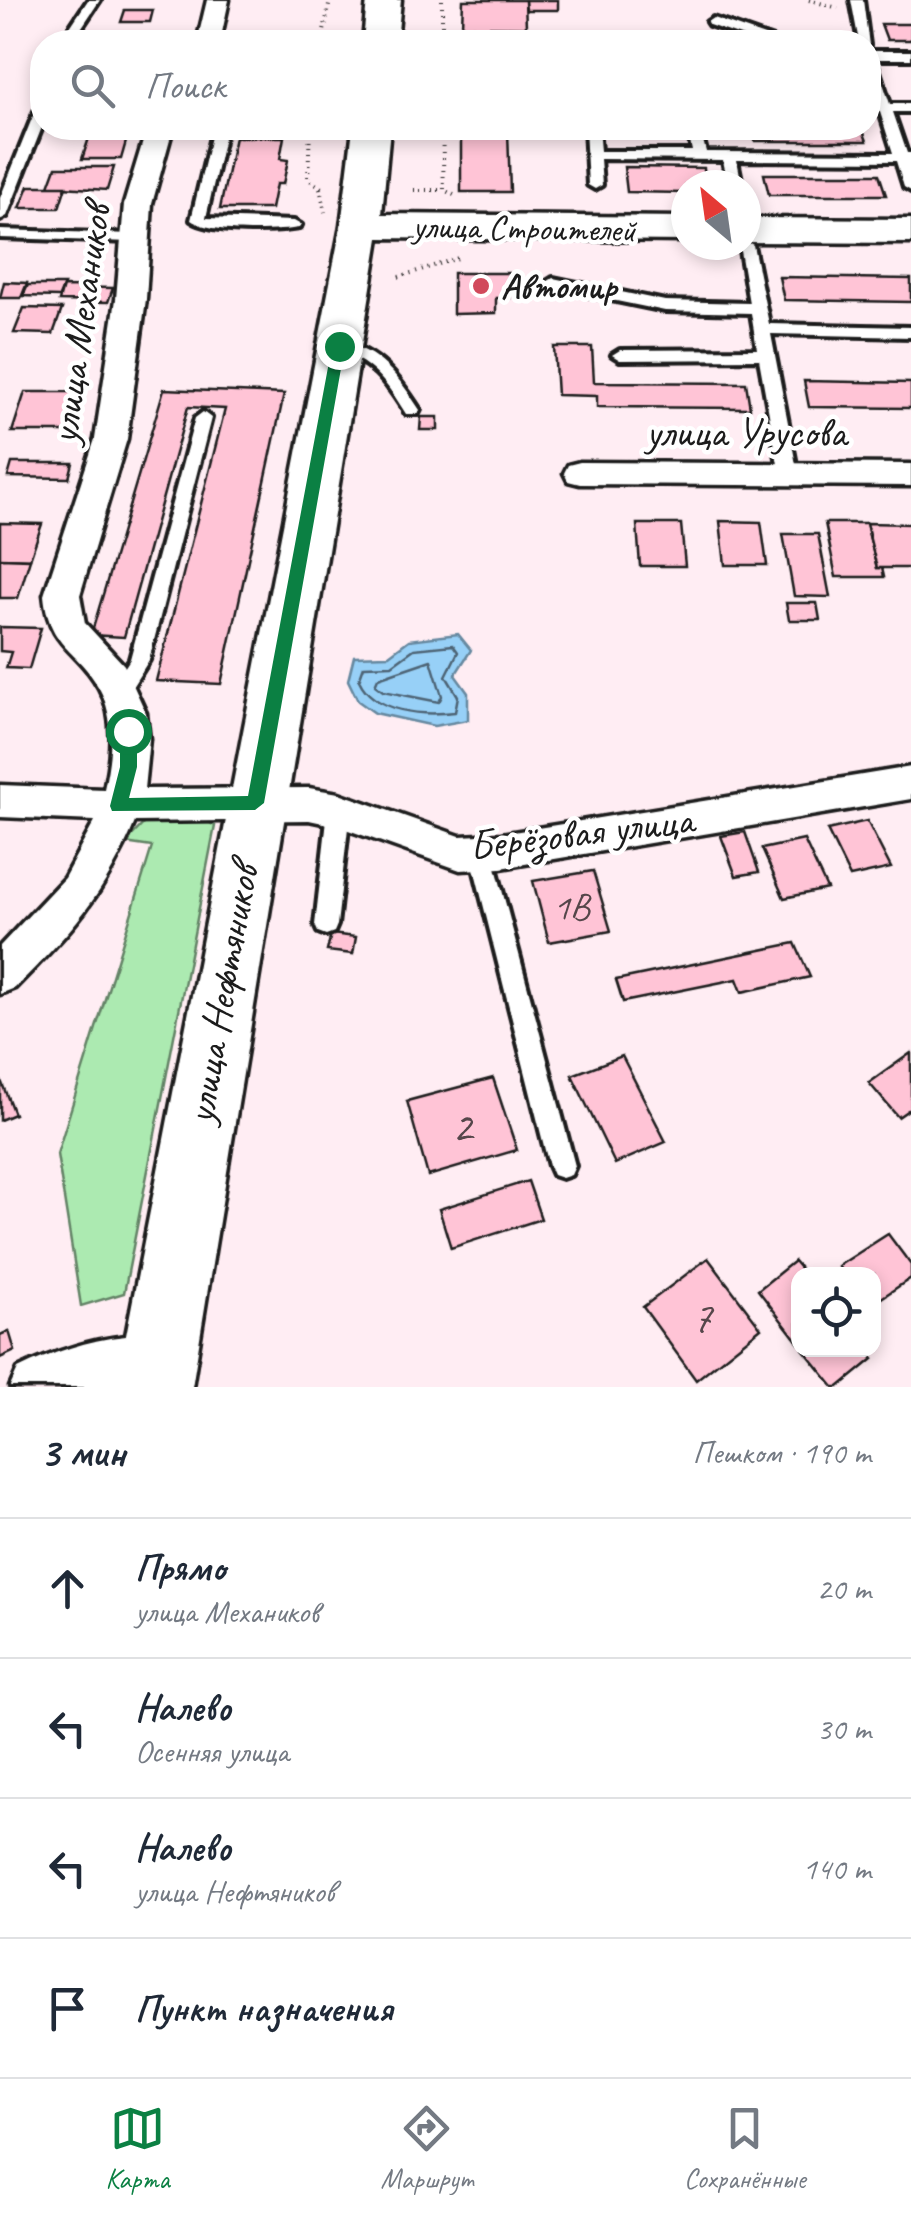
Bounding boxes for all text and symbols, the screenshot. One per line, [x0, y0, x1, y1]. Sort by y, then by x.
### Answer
search box [30, 30, 881, 140]
icon: search [65, 58, 120, 113]
text: Поиск [145, 62, 225, 109]
north arrow [671, 170, 761, 260]
street label: улица Механиков [37, 193, 124, 450]
street label: улица Строителей [410, 204, 638, 252]
place label: Автомир [501, 264, 619, 309]
marker: Автомир [470, 275, 492, 297]
route end [317, 324, 363, 370]
street label: улица Урусова [643, 406, 850, 459]
route start [106, 709, 152, 755]
street label: Берёзовая улица [466, 793, 700, 873]
street label: улица Нефтяников [173, 850, 273, 1130]
house number: 1В [553, 883, 592, 930]
house number: 2 [452, 1098, 476, 1155]
map controls [791, 1267, 881, 1357]
button: locate [791, 1267, 881, 1357]
house number: 7 [692, 1289, 715, 1346]
text: 3 мин [40, 1426, 125, 1479]
text: Пешком · 190 m [692, 1432, 871, 1473]
text: Прямо [135, 1544, 225, 1591]
icon: ahead [40, 1561, 95, 1616]
text: 20 m [817, 1568, 871, 1609]
text: улица Механиков [135, 1591, 319, 1632]
text: Налево [135, 1684, 231, 1731]
icon: left [40, 1701, 95, 1756]
text: 30 m [817, 1708, 871, 1749]
text: Осенняя улица [135, 1731, 289, 1772]
text: Налево [135, 1824, 231, 1871]
icon: left [40, 1841, 95, 1896]
text: 140 m [802, 1848, 871, 1889]
text: улица Нефтяников [135, 1871, 334, 1912]
icon: arrive [40, 1981, 95, 2036]
text: Пункт назначения [135, 1985, 392, 2032]
tab: Карта [106, 2101, 170, 2196]
tab: Маршрут [381, 2101, 473, 2196]
tab: Сохранённые [684, 2101, 806, 2196]

